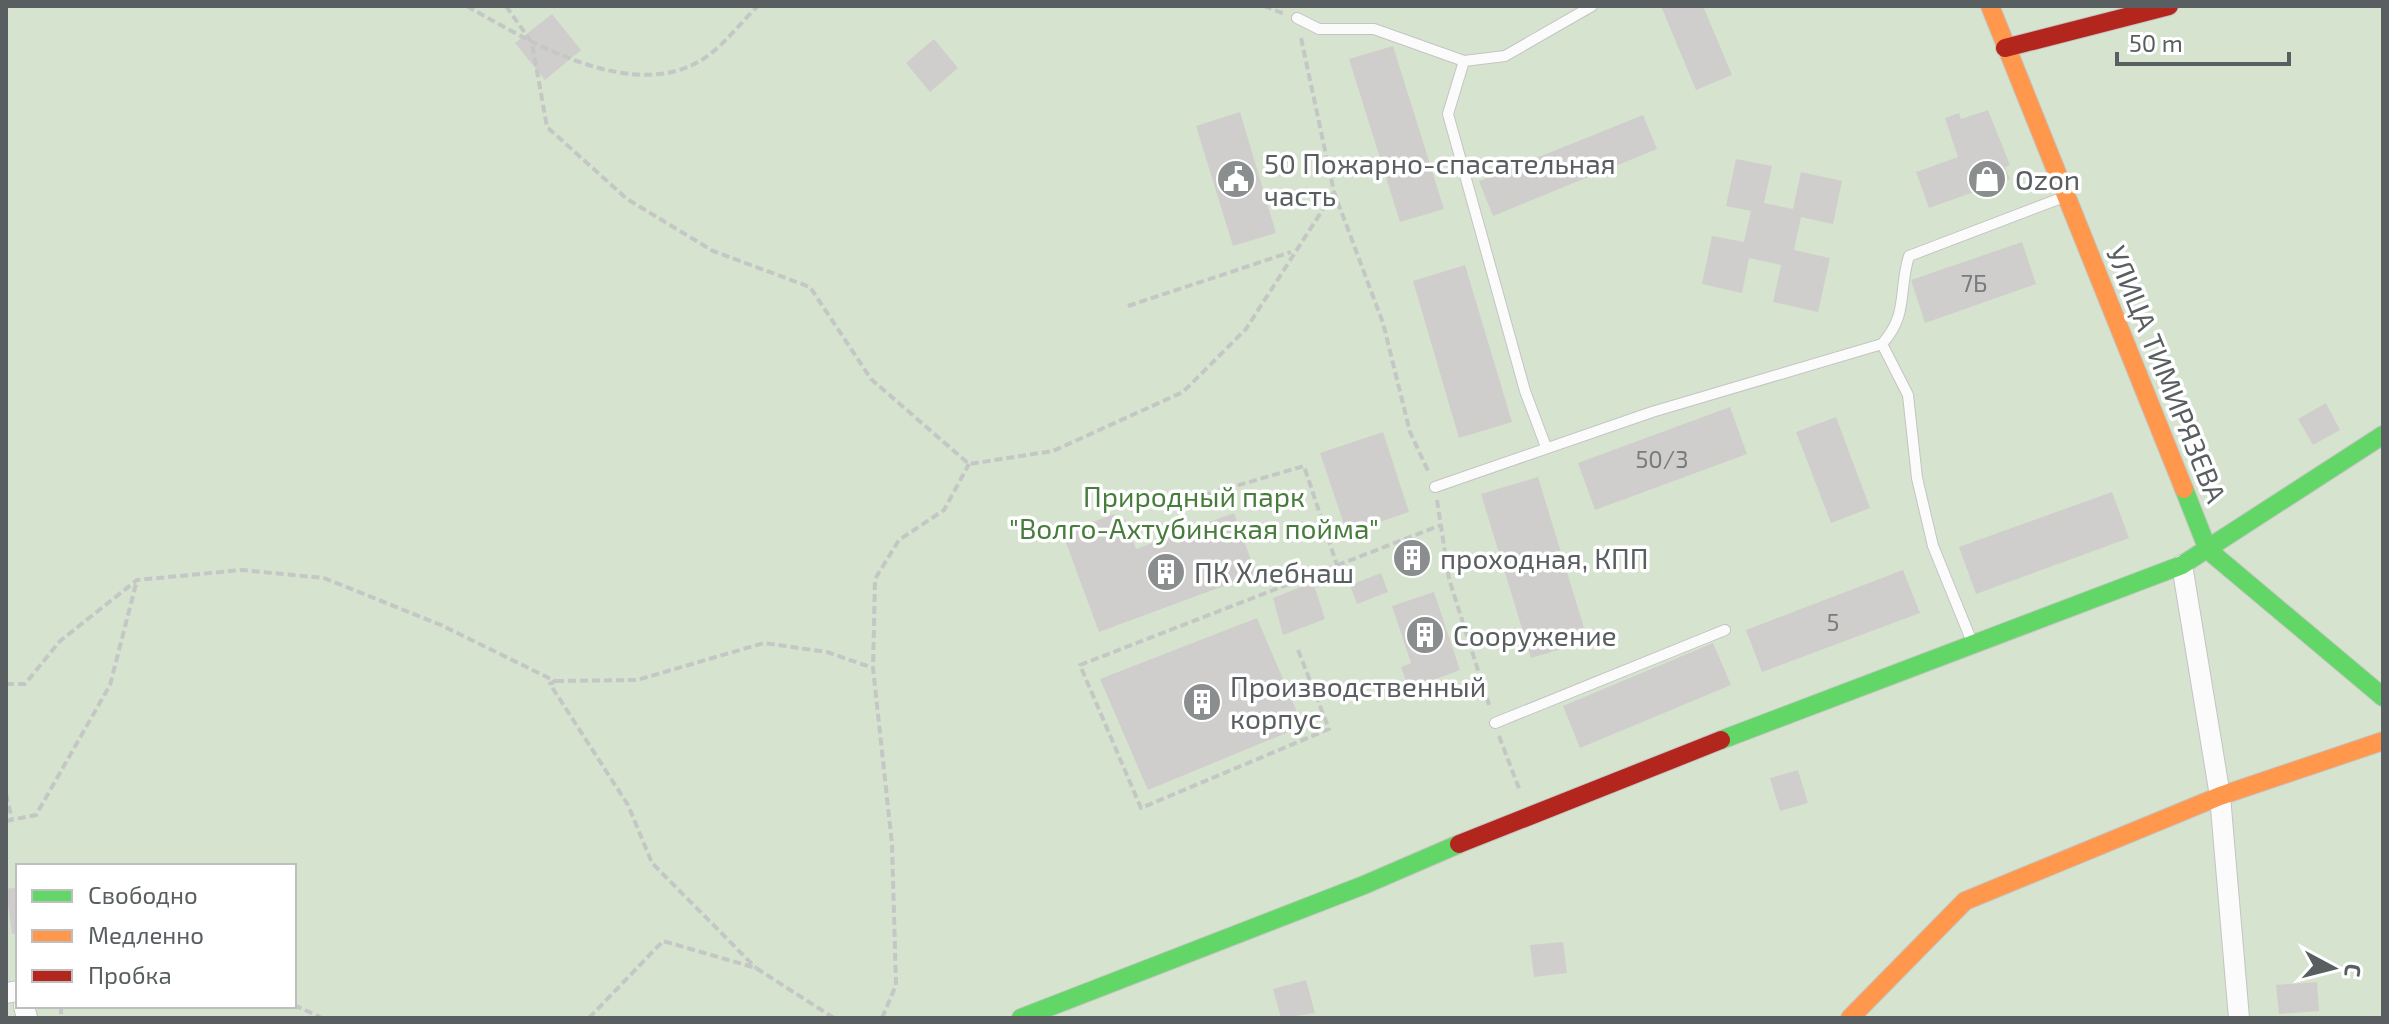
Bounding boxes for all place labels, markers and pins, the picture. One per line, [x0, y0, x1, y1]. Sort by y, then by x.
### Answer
place label: 50 Пожарно-спасательная часть [1264, 146, 1616, 212]
public building icon: 50 Пожарно-спасательная часть [1215, 158, 1257, 200]
shop icon: Ozon [1966, 158, 2008, 200]
place label: Ozon [2015, 162, 2080, 196]
building icon: проходная, КПП [1391, 537, 1433, 579]
place label: проходная, КПП [1440, 541, 1649, 575]
building icon: ПК Хлебнаш [1145, 551, 1187, 593]
place label: ПК Хлебнаш [1194, 555, 1354, 589]
building icon: Сооружение [1404, 614, 1446, 656]
place label: Сооружение [1453, 618, 1617, 652]
place label: Производственный корпус [1230, 669, 1486, 735]
building icon: Производственный корпус [1181, 681, 1223, 723]

